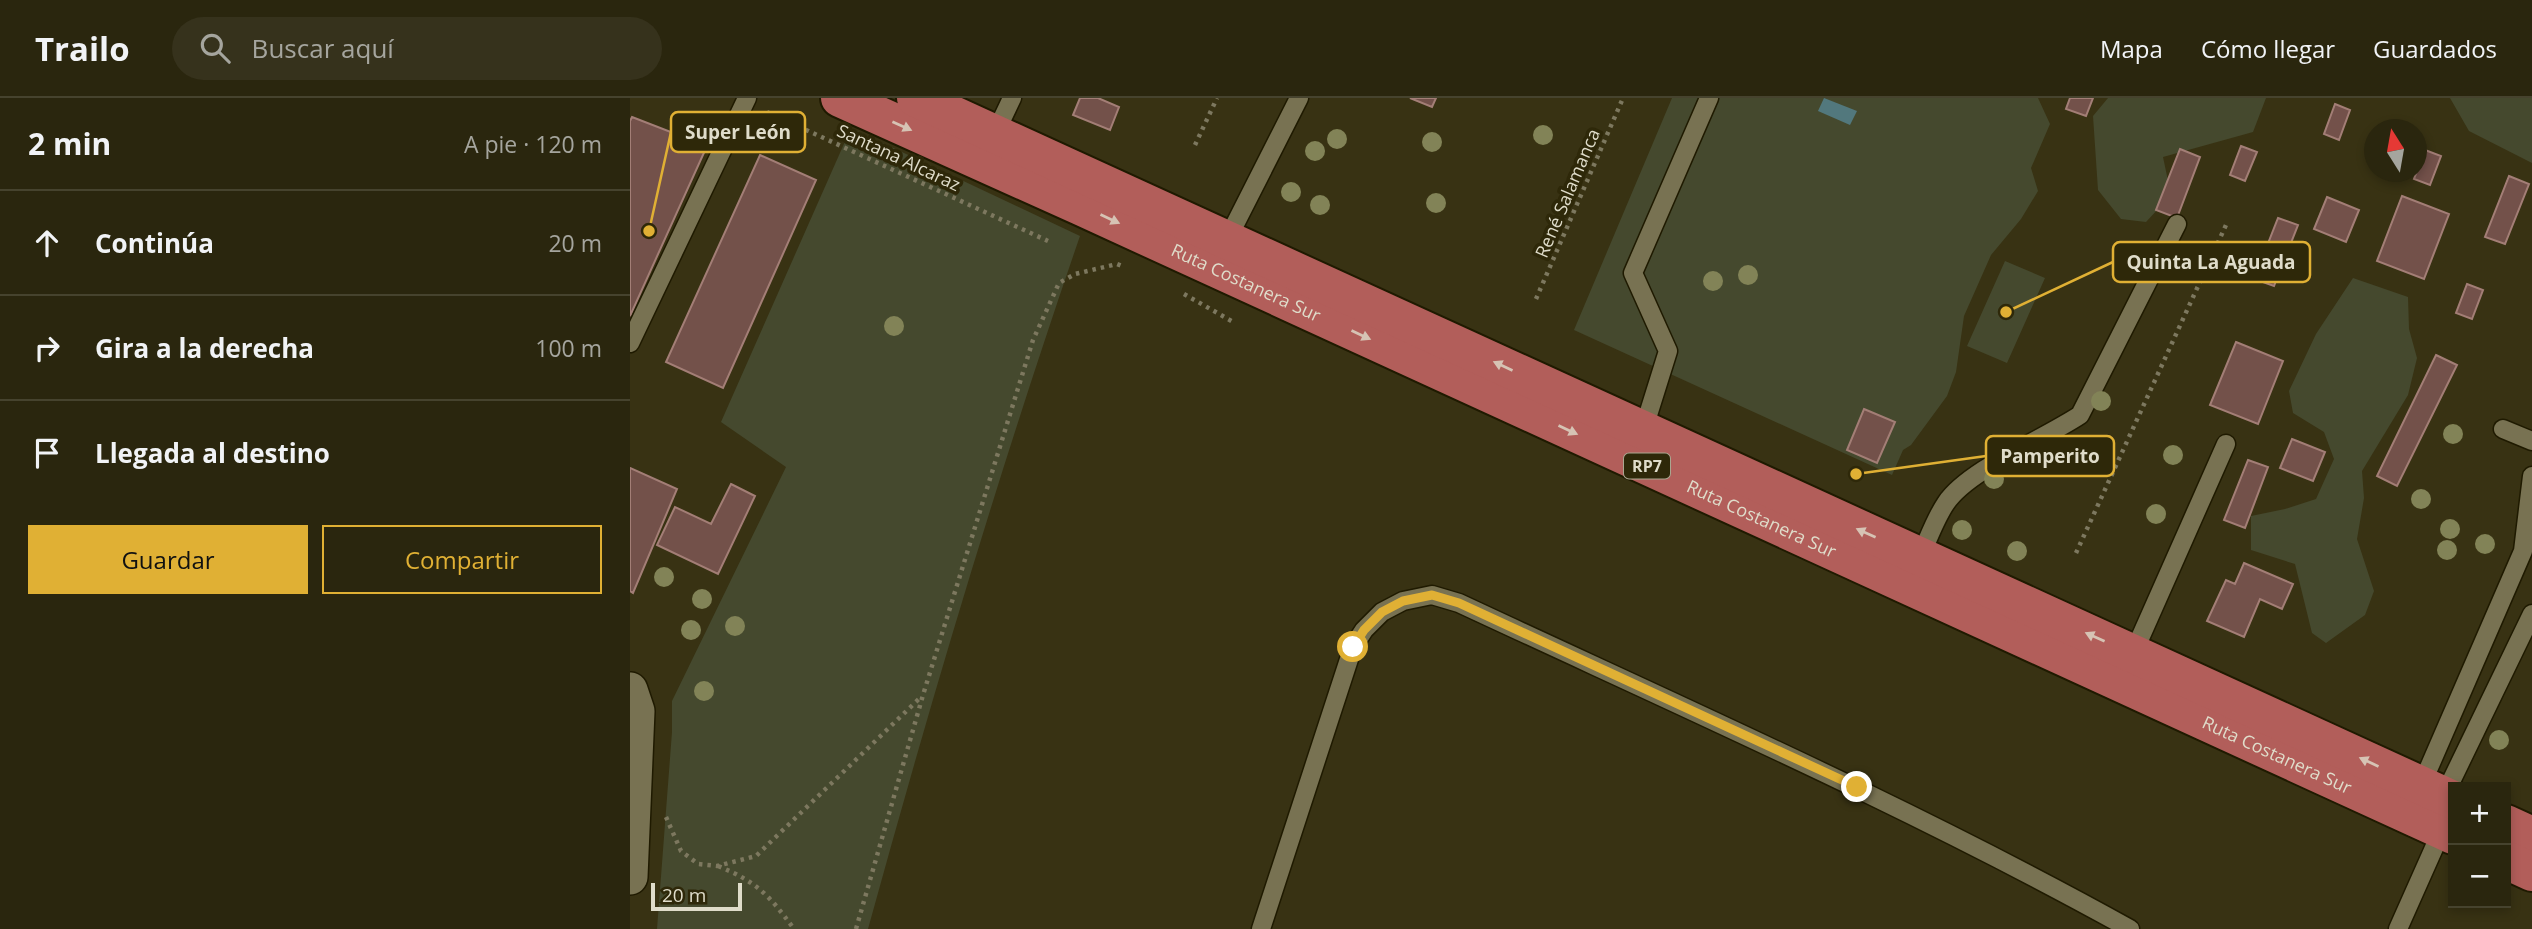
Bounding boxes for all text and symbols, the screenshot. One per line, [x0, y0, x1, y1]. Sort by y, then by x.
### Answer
search box [172, 17, 662, 80]
text: Trailo [35, 26, 130, 71]
icon: search [196, 29, 234, 67]
text: Buscar aquí [252, 30, 394, 66]
text: Mapa [2100, 32, 2163, 65]
text: Cómo llegar [2201, 32, 2335, 65]
text: Guardados [2373, 32, 2497, 65]
callout: Super León [671, 112, 805, 152]
street label: Santana Alcaraz [833, 118, 965, 196]
text: Super León [685, 119, 791, 145]
north arrow [2364, 119, 2427, 182]
one-way arrow [892, 120, 912, 132]
text: 2 min [28, 123, 111, 164]
street label: René Salamanca [1529, 125, 1605, 261]
text: A pie · 120 m [464, 128, 602, 160]
one-way arrow [1099, 214, 1120, 225]
icon: ahead [28, 224, 66, 262]
text: Continúa [95, 225, 214, 261]
text: 20 m [548, 227, 602, 259]
street label: Ruta Costanera Sur [1168, 238, 1325, 327]
callout: Quinta La Aguada [2113, 242, 2310, 282]
text: Quinta La Aguada [2126, 249, 2296, 275]
icon: right [28, 329, 66, 367]
one-way arrow [1351, 329, 1371, 341]
text: Gira a la derecha [95, 330, 314, 366]
text: 100 m [535, 332, 602, 364]
one-way arrow [1493, 361, 1513, 372]
one-way arrow [1557, 425, 1578, 436]
icon: arrive [28, 434, 66, 472]
text: Llegada al destino [95, 435, 330, 471]
callout: Pamperito [1986, 436, 2114, 476]
text: Pamperito [2000, 443, 2100, 469]
road number: RP7 [1624, 454, 1670, 478]
street label: Ruta Costanera Sur [1683, 474, 1841, 563]
button: Guardar [28, 525, 308, 594]
button: Compartir [322, 525, 602, 594]
one-way arrow [1855, 527, 1876, 538]
route start [1337, 631, 1368, 662]
one-way arrow [2085, 631, 2105, 643]
street label: Ruta Costanera Sur [2199, 710, 2356, 799]
one-way arrow [2359, 756, 2379, 768]
route end [1841, 771, 1872, 802]
map controls [2448, 782, 2511, 908]
button: + [2448, 782, 2511, 845]
button: − [2448, 845, 2511, 908]
scale bar [651, 880, 742, 912]
text: 20 m [662, 882, 706, 908]

